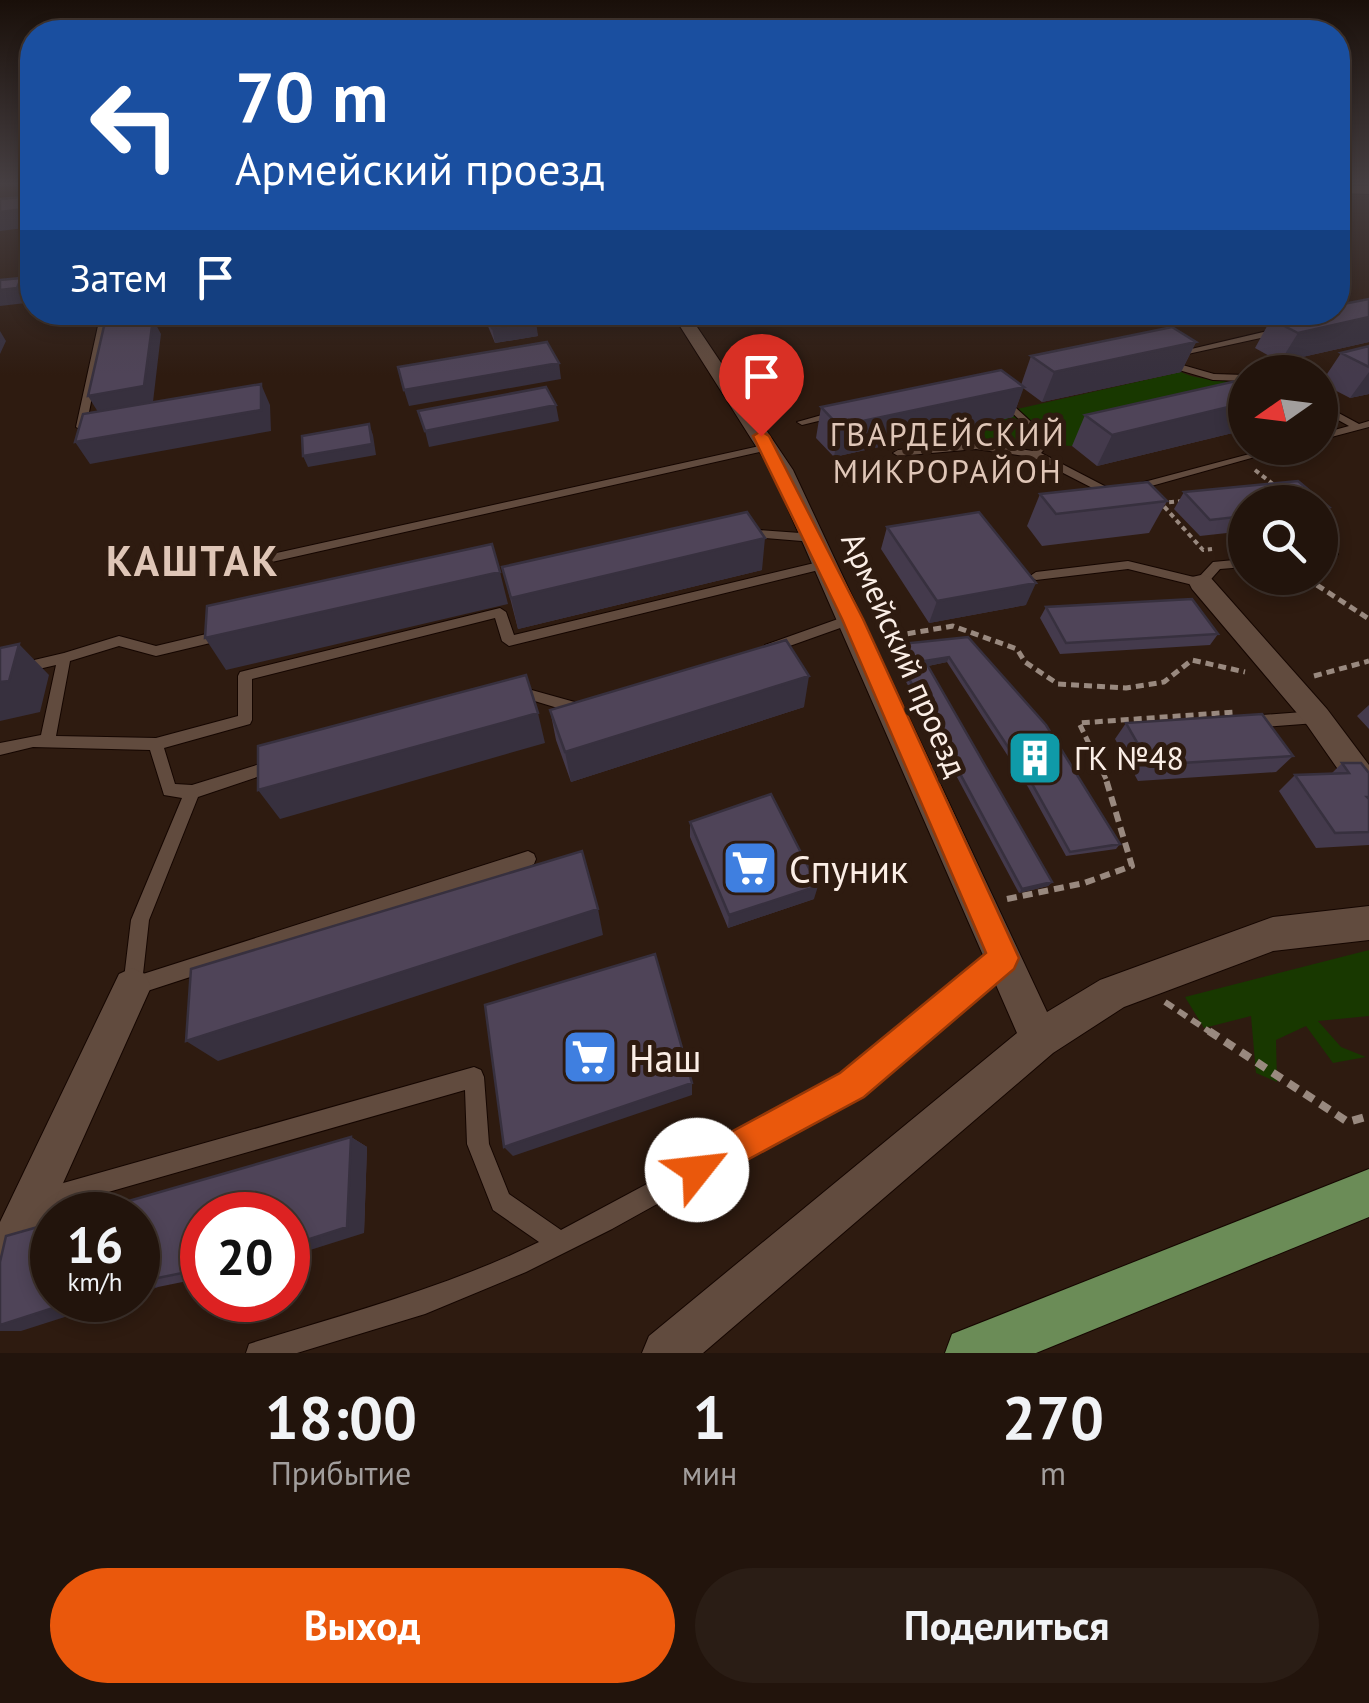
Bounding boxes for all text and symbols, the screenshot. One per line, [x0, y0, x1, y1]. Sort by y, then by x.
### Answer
text: 70 m [235, 51, 388, 141]
icon: left [70, 60, 200, 190]
text: Армейский проезд [235, 139, 605, 197]
icon: arrive [188, 250, 243, 305]
text: Затем [70, 253, 168, 302]
pin [719, 334, 804, 437]
icon: arrive [734, 349, 789, 404]
north arrow [1228, 355, 1338, 465]
map controls [1228, 355, 1338, 595]
district label: ГВАРДЕЙСКИЙ МИКРОРАЙОН [830, 413, 1066, 492]
button: search [1228, 485, 1338, 595]
street label: Армейский проезд [832, 525, 978, 783]
district label: КАШТАК [106, 533, 280, 588]
building icon: ГК №48 [1005, 728, 1065, 788]
place label: ГК №48 [1074, 737, 1184, 779]
supermarket icon: Спуник [720, 838, 780, 898]
place label: Спуник [789, 844, 908, 893]
supermarket icon: Наш [560, 1027, 620, 1087]
place label: Наш [629, 1033, 701, 1082]
position arrow [645, 1118, 749, 1222]
speed limit sign: 20 [180, 1192, 310, 1322]
text: 16 [67, 1212, 123, 1277]
text: km/h [68, 1266, 122, 1298]
text: 18:00 [265, 1378, 417, 1456]
text: 1 [693, 1378, 727, 1456]
text: 270 [1002, 1378, 1104, 1456]
text: Прибытие [271, 1452, 411, 1494]
text: мин [682, 1452, 737, 1494]
text: m [1040, 1452, 1066, 1494]
button: Выход [50, 1568, 675, 1683]
button: Поделиться [695, 1568, 1319, 1683]

